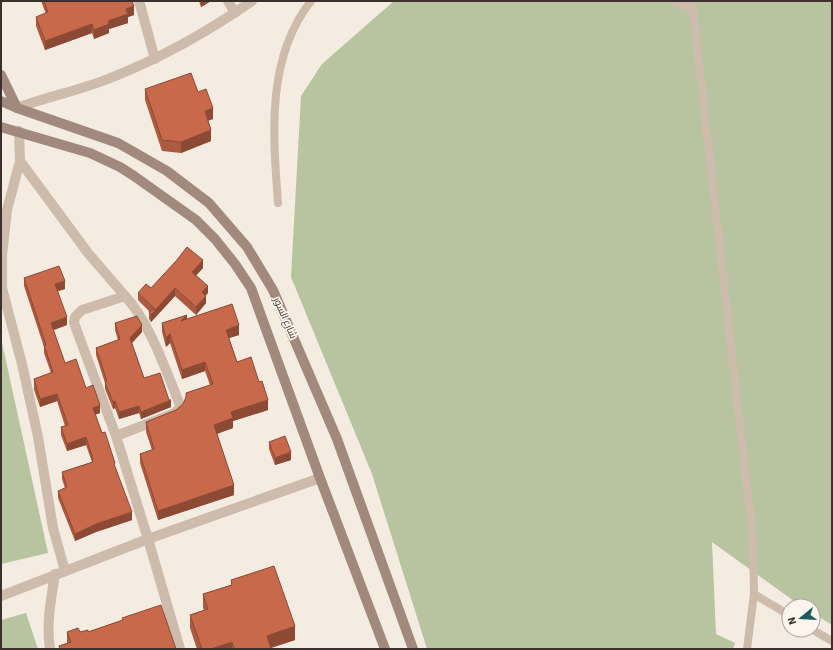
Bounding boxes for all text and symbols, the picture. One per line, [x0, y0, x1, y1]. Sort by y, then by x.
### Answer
street label: شارع السور [269, 294, 300, 341]
north arrow [781, 598, 821, 638]
text: N [784, 615, 800, 627]

